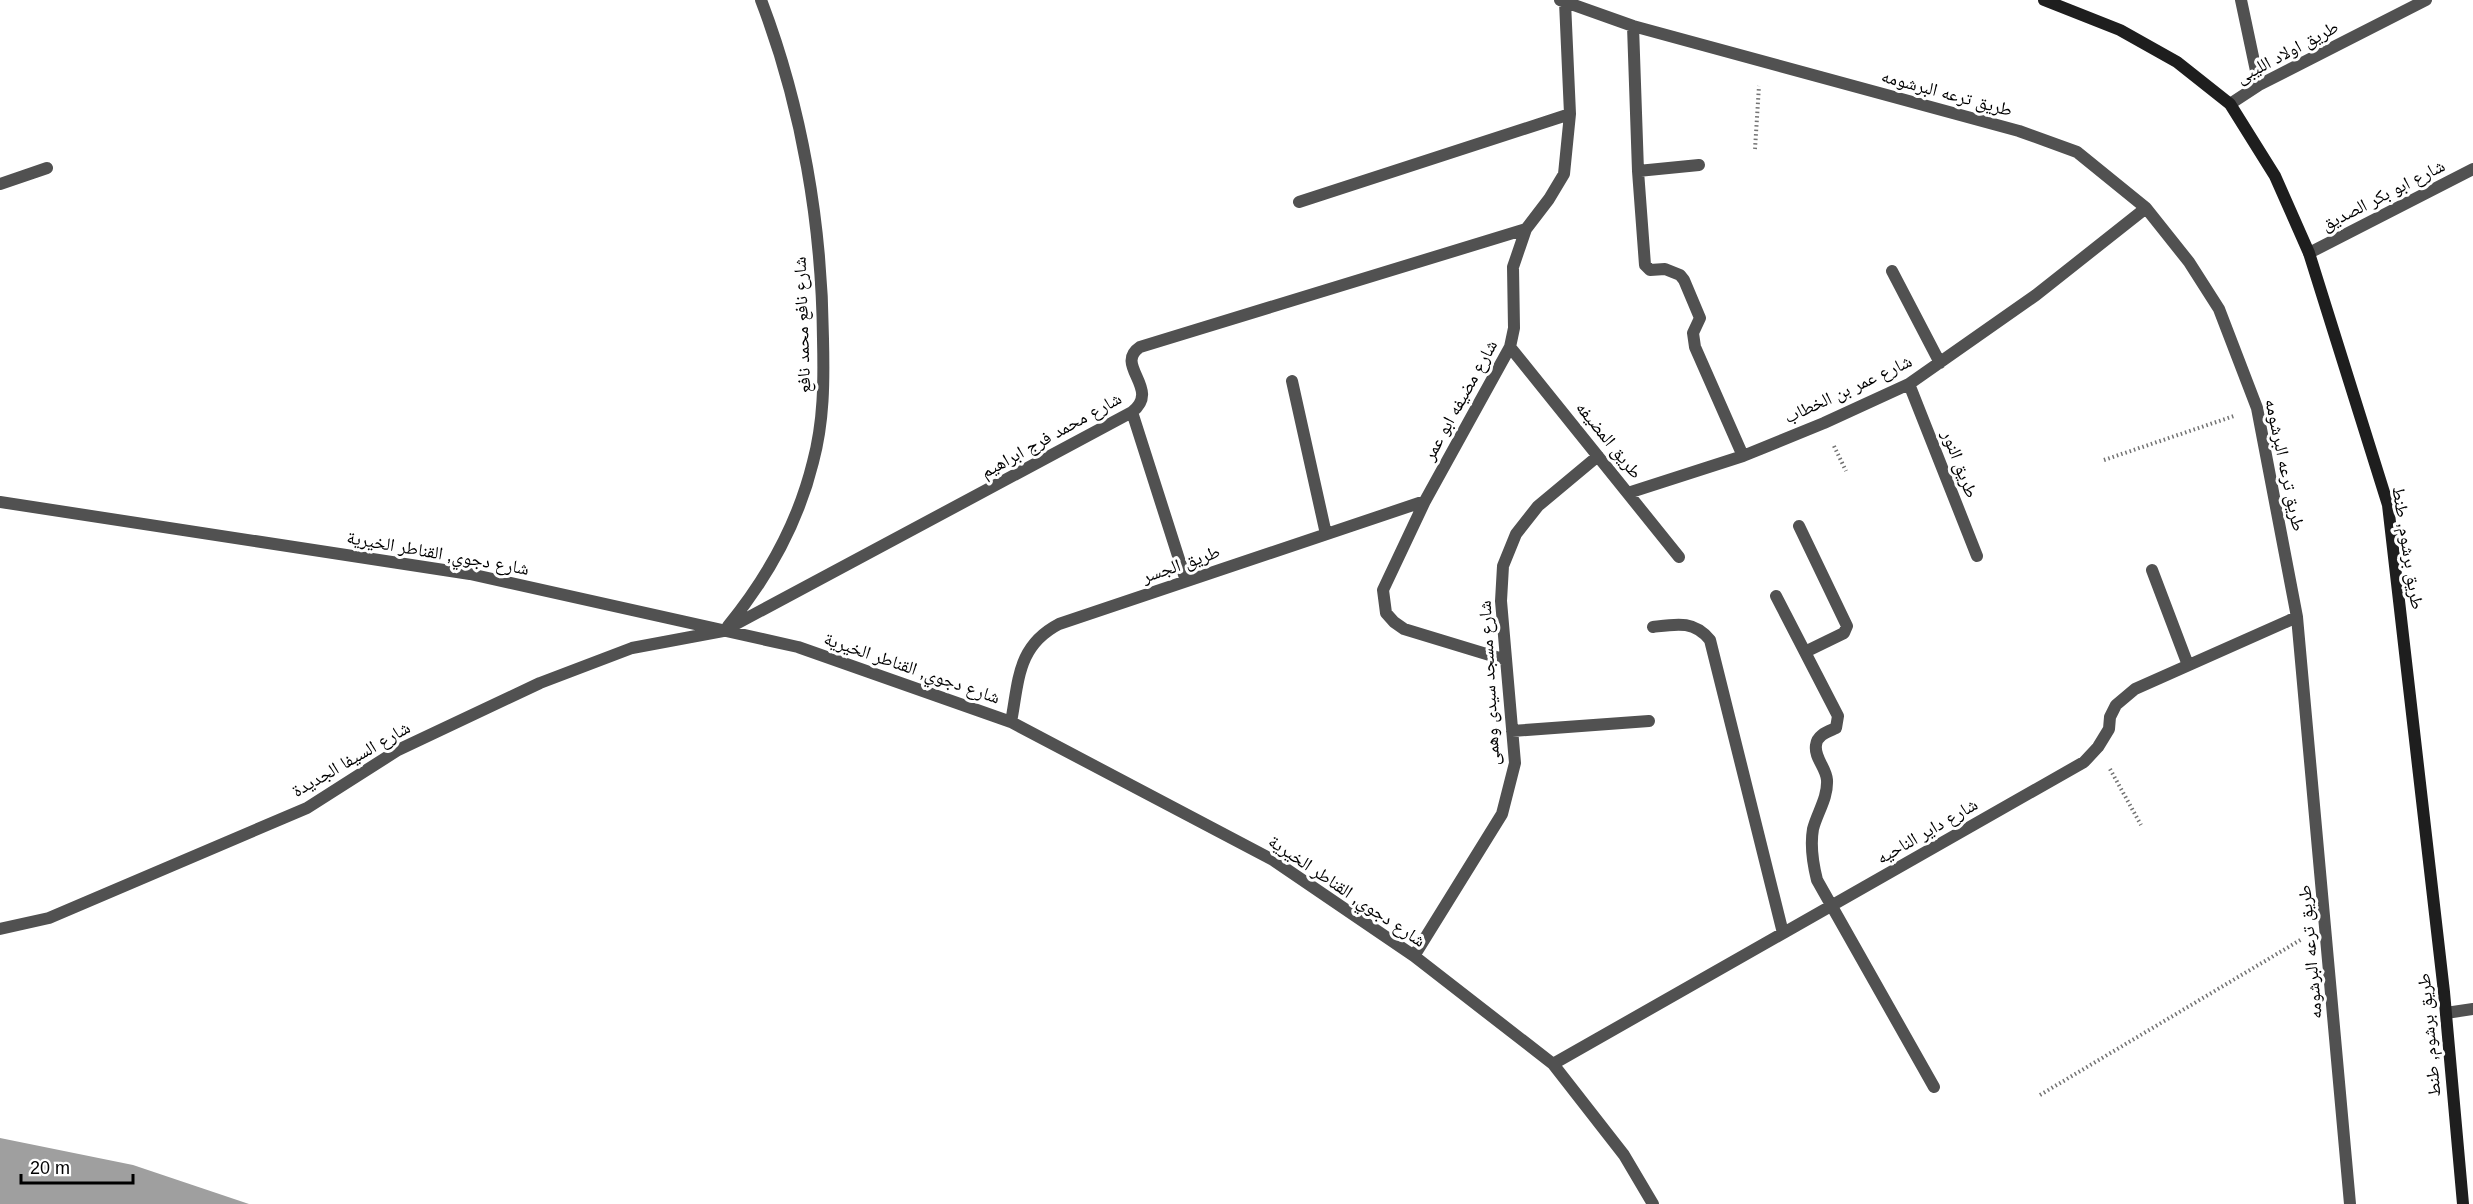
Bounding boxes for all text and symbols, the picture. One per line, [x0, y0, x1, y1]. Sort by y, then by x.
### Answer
street label: طريق اولاد الليبى [2232, 17, 2342, 88]
street label: طريق ترعه البرشومه [1879, 66, 2015, 121]
street label: شارع ابو بكر الصديق [2318, 155, 2448, 236]
street label: شارع نافع محمد نافع [790, 256, 816, 394]
street label: شارع مضيفه ابو عمر [1418, 336, 1502, 465]
street label: شارع عمر بن الخطاب [1781, 351, 1915, 428]
street label: شارع محمد فرج ابراهيم [977, 388, 1126, 484]
street label: طريق ترعه البرشومه [2260, 397, 2309, 533]
street label: طريق المضيفه [1571, 398, 1646, 483]
street label: طريق النور [1937, 427, 1982, 501]
street label: طريق برشوم, طنط [2386, 485, 2428, 611]
street label: شارع دجوي, القناطر الخيرية [344, 527, 531, 583]
street label: طريق الجسر [1138, 541, 1223, 588]
street label: شارع مسجد سيدى وهمى [1475, 600, 1504, 766]
street label: شارع دجوي, القناطر الخيرية [820, 628, 1003, 712]
street label: شارع السيفا الجديدة [288, 717, 414, 802]
street label: شارع داير الناحيه [1873, 794, 1982, 869]
street label: شارع دجوي, القناطر الخيرية [1262, 831, 1429, 955]
street label: طريق ترعه البرشومه [2294, 884, 2327, 1020]
street label: طريق برشوم, طنط [2414, 972, 2446, 1098]
scale bar [21, 1147, 134, 1185]
text: 20 m [30, 1158, 70, 1178]

